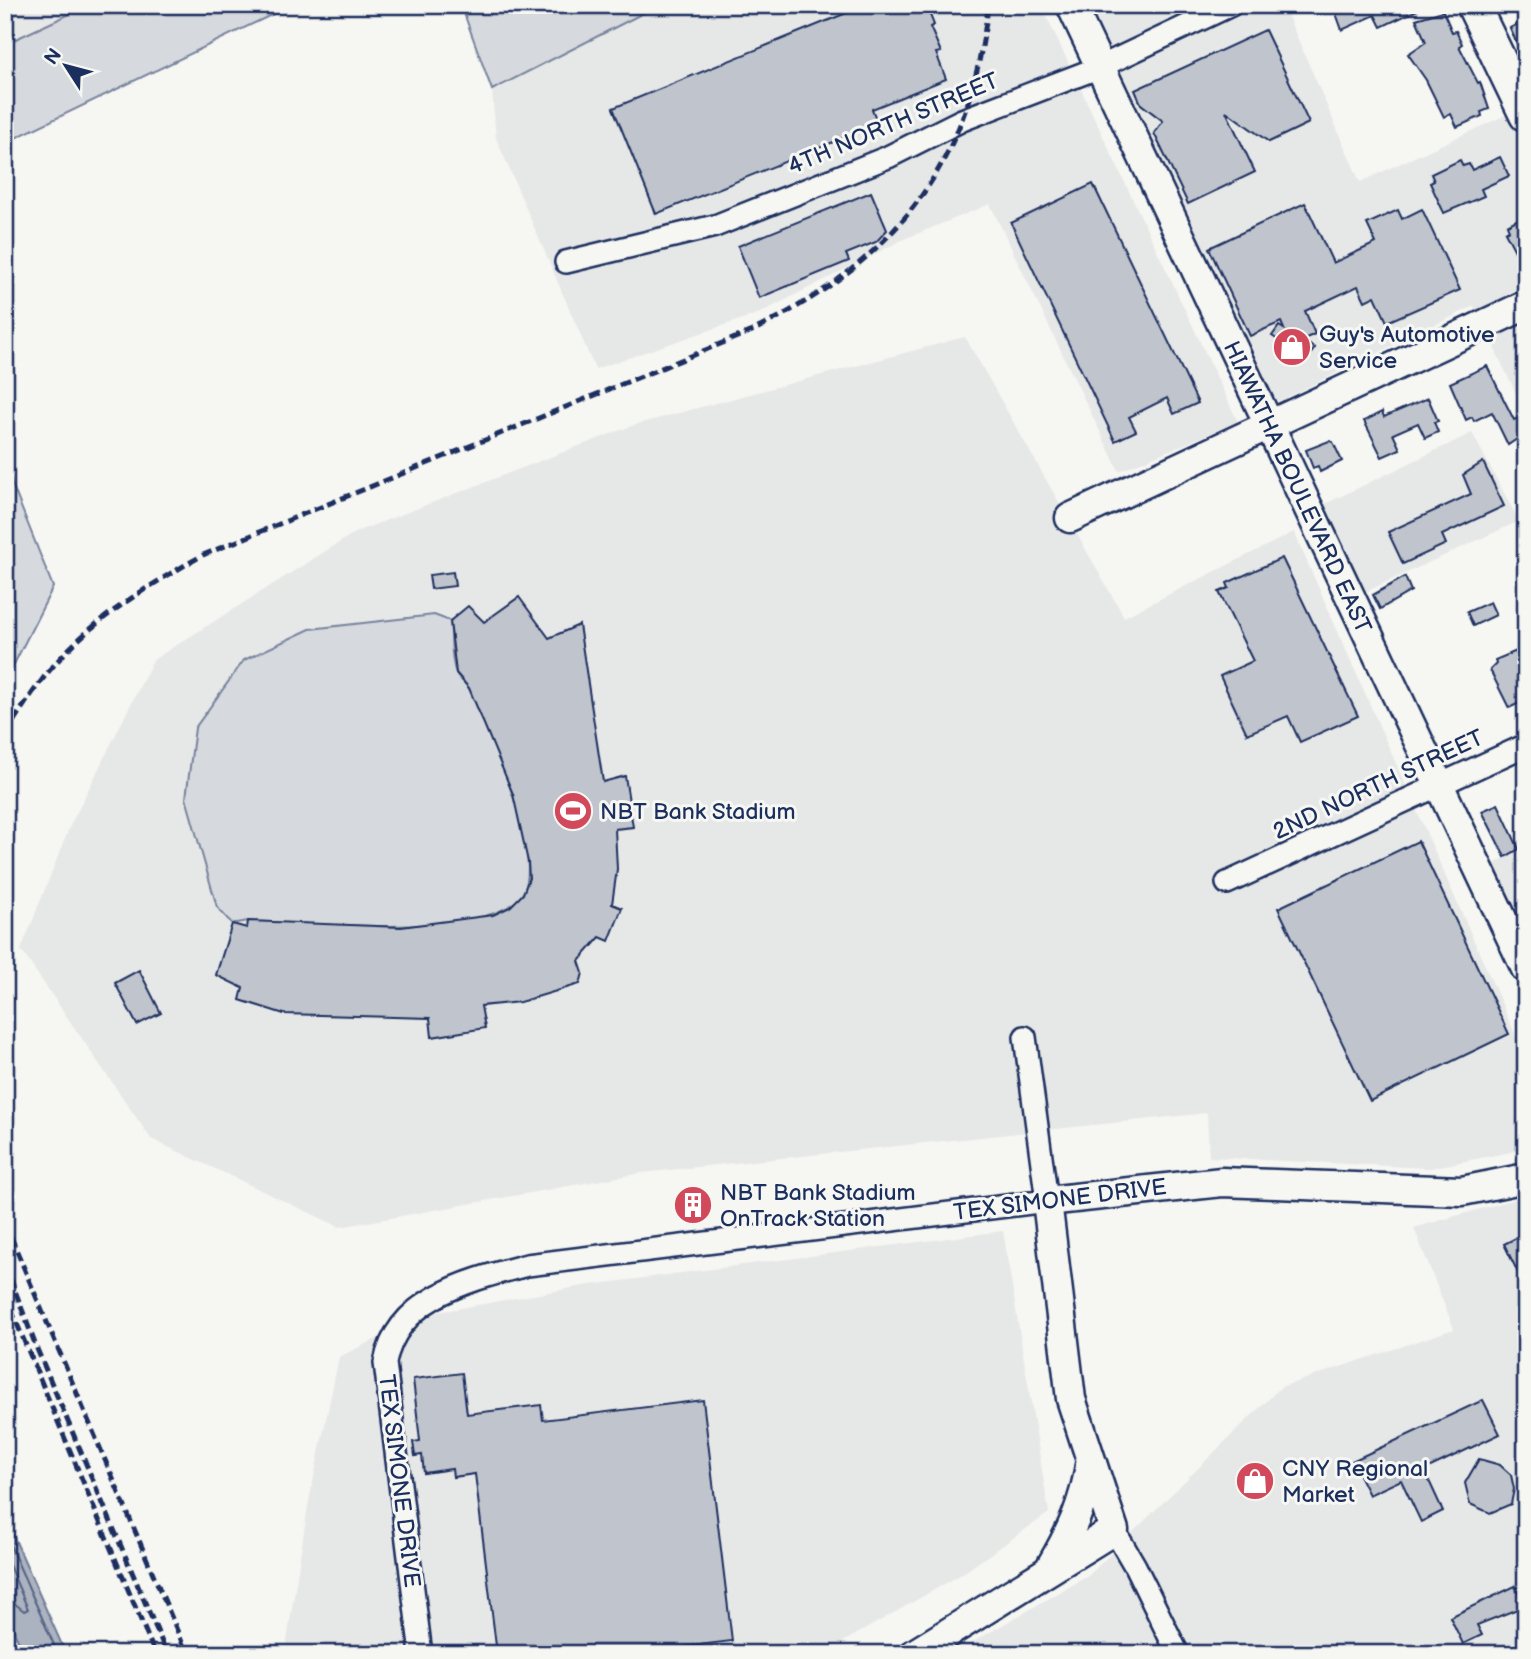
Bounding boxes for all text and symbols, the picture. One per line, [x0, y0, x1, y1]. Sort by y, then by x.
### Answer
north arrow [32, 32, 102, 102]
text: N [40, 44, 67, 69]
street label: 4TH NORTH STREET [784, 67, 1003, 181]
place label: Guy's Automotive Service [1319, 321, 1495, 375]
shop icon: Guy's Automotive Service [1271, 326, 1313, 368]
street label: HIAWATHA BOULEVARD EAST [1217, 337, 1377, 638]
street label: 2ND NORTH STREET [1269, 724, 1488, 846]
sports icon: NBT Bank Stadium [552, 790, 594, 832]
place label: NBT Bank Stadium [600, 798, 796, 826]
street label: TEX SIMONE DRIVE [952, 1173, 1168, 1227]
place label: NBT Bank Stadium OnTrack Station [720, 1179, 916, 1233]
building icon: NBT Bank Stadium OnTrack Station [672, 1184, 714, 1226]
street label: TEX SIMONE DRIVE [372, 1373, 426, 1589]
place label: CNY Regional Market [1282, 1455, 1428, 1509]
shop icon: CNY Regional Market [1234, 1460, 1276, 1502]

